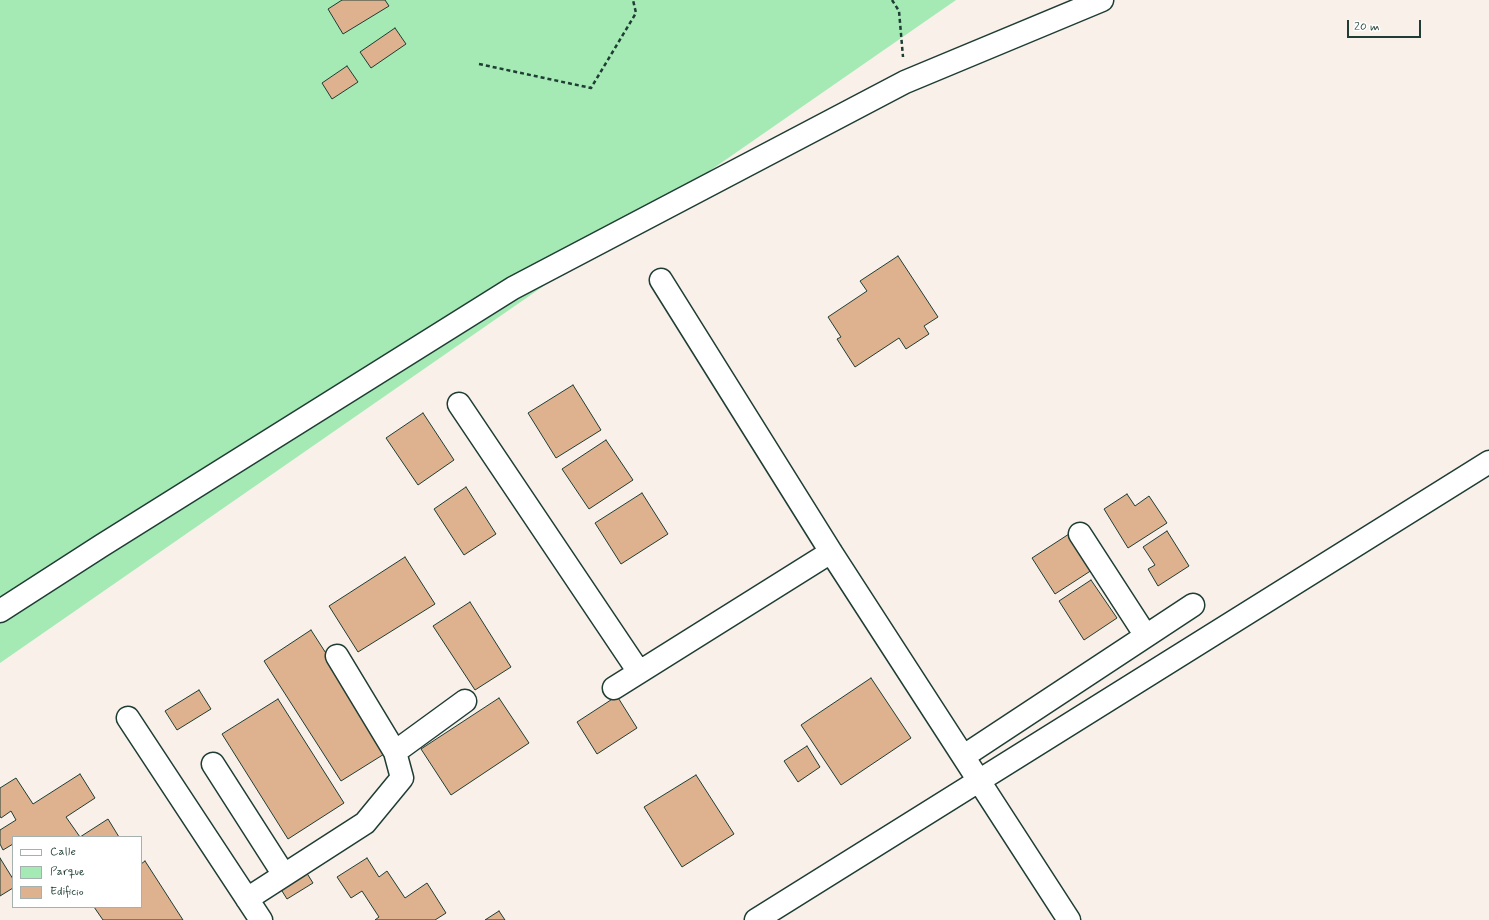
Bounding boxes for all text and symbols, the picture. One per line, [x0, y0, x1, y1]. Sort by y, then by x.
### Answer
scale bar [1349, 12, 1423, 38]
text: 20 m [1354, 19, 1380, 35]
legend [12, 836, 142, 908]
text: Calle [50, 844, 76, 860]
text: Parque [50, 864, 85, 880]
text: Edificio [50, 884, 84, 900]

